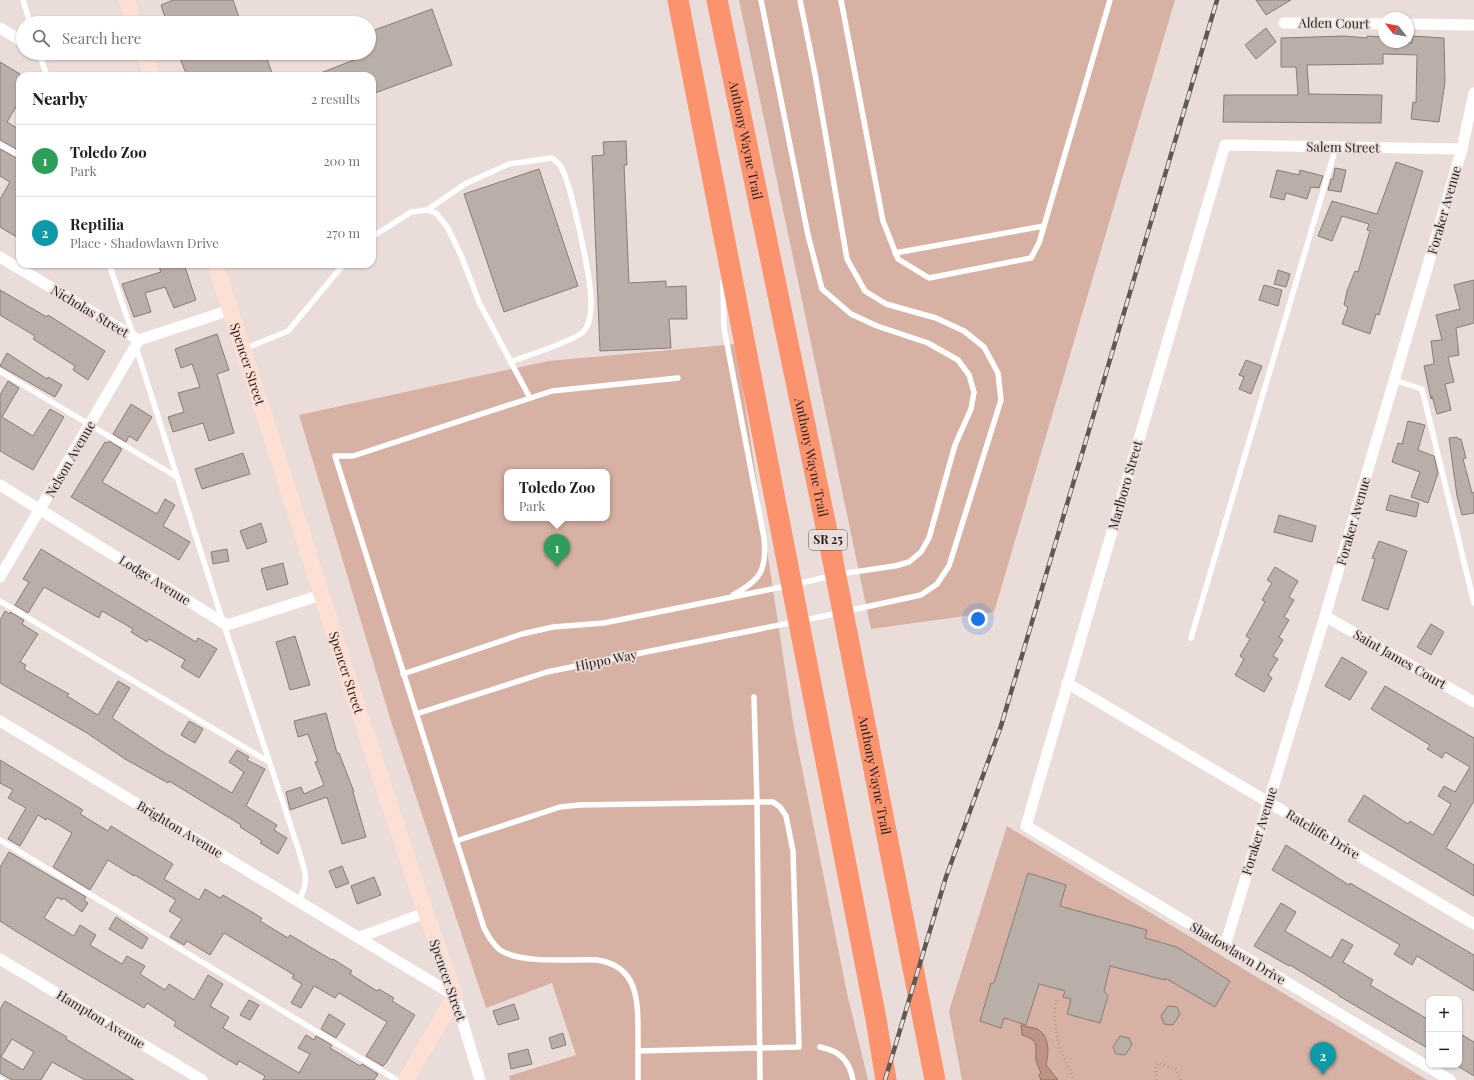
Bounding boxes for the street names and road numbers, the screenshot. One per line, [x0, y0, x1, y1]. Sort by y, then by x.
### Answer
street label: Alden Court [1297, 13, 1370, 32]
street label: Anthony Wayne Trail [726, 78, 767, 201]
street label: Salem Street [1306, 137, 1380, 156]
street label: Foraker Avenue [1423, 163, 1464, 256]
street label: Nicholas Street [48, 281, 133, 341]
street label: Spencer Street [227, 320, 270, 407]
street label: Anthony Wayne Trail [791, 395, 833, 519]
street label: Nelson Avenue [41, 417, 99, 500]
street label: Marlboro Street [1104, 438, 1146, 532]
street label: Foraker Avenue [1332, 474, 1373, 567]
road number: SR 25 [809, 530, 847, 550]
street label: Lodge Avenue [116, 551, 195, 609]
street label: Saint James Court [1351, 625, 1450, 692]
street label: Spencer Street [326, 629, 368, 716]
street label: Hippo Way [573, 645, 639, 674]
street label: Anthony Wayne Trail [855, 713, 896, 836]
street label: Foraker Avenue [1237, 784, 1280, 877]
street label: Brighton Avenue [134, 796, 227, 861]
street label: Ratcliffe Drive [1283, 805, 1364, 863]
street label: Shadowlawn Drive [1187, 917, 1289, 988]
street label: Spencer Street [427, 937, 471, 1023]
street label: Hampton Avenue [54, 985, 149, 1052]

